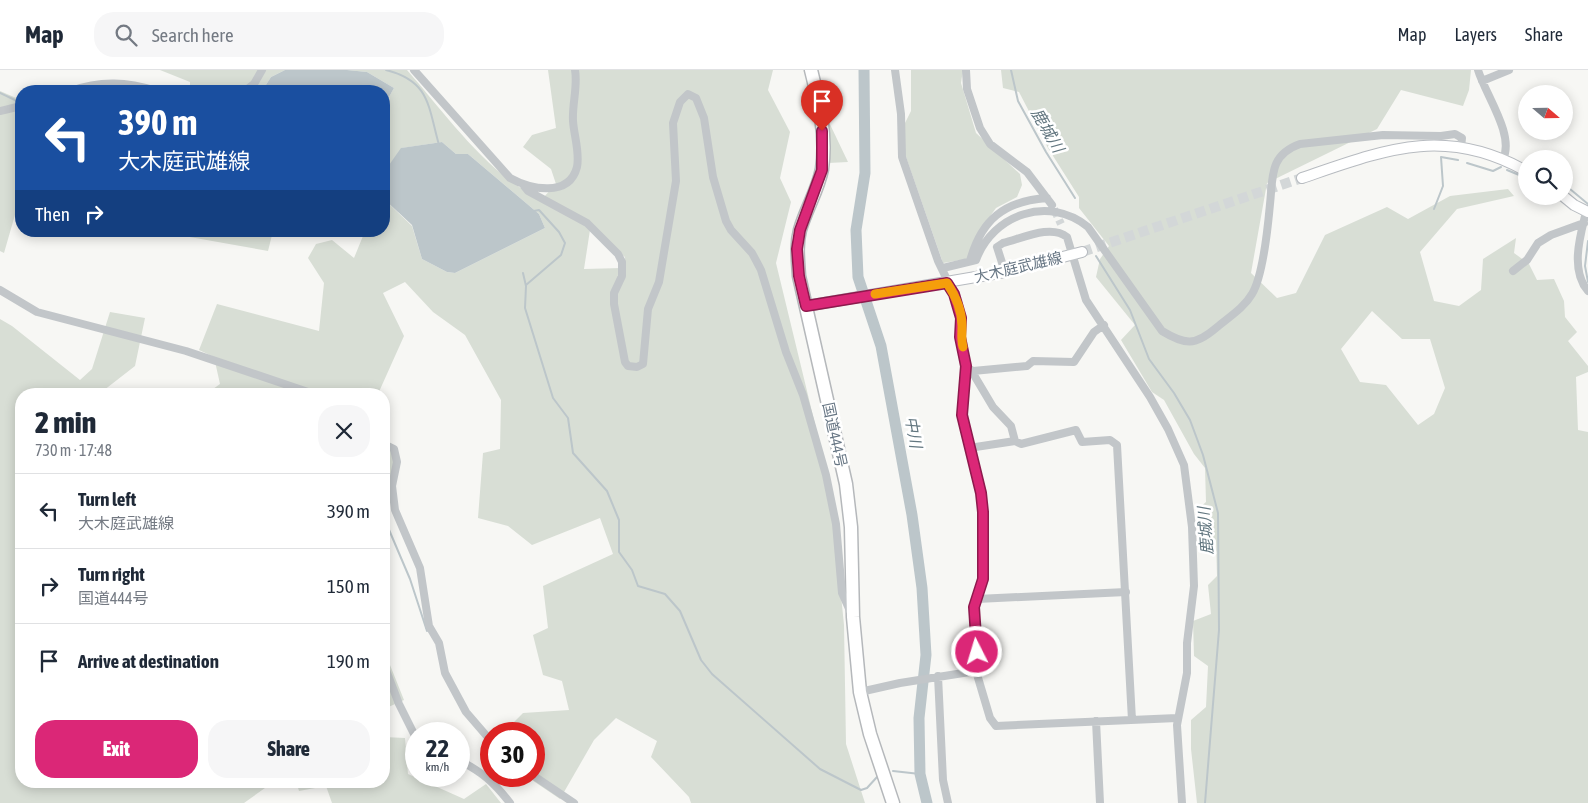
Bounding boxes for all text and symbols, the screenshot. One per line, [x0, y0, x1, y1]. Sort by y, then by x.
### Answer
search box [94, 12, 444, 57]
text: Map [25, 21, 64, 48]
icon: search [112, 21, 140, 49]
text: Search here [152, 24, 234, 46]
text: Map [1397, 24, 1426, 45]
text: Layers [1454, 24, 1497, 45]
text: Share [1525, 24, 1563, 45]
pin [801, 80, 843, 131]
north arrow [1518, 85, 1572, 140]
map controls [1518, 85, 1573, 205]
icon: arrive [808, 87, 836, 115]
text: 390 m [118, 102, 197, 142]
icon: left [35, 105, 100, 170]
water label: 鹿城川 [1028, 105, 1069, 157]
text: 大木庭武雄線 [118, 148, 250, 174]
button: search [1518, 150, 1573, 205]
icon: right [80, 200, 108, 228]
text: Then [35, 203, 70, 225]
street label: 大木庭武雄線 [972, 249, 1064, 285]
street label: 国道444号 [820, 401, 850, 469]
text: 2 min [35, 405, 96, 439]
button: close [318, 405, 370, 457]
water label: 中川 [902, 415, 926, 451]
text: 730 m · 17:48 [35, 441, 112, 459]
text: Turn left [78, 488, 136, 510]
icon: left [35, 497, 63, 525]
text: 390 m [327, 500, 370, 522]
water label: 鹿城川 [1194, 504, 1216, 556]
text: 大木庭武雄線 [78, 514, 174, 532]
text: Turn right [78, 563, 145, 585]
icon: right [35, 572, 63, 600]
text: 150 m [327, 575, 370, 597]
text: 国道444号 [78, 589, 149, 607]
position arrow [950, 625, 1002, 677]
icon: arrive [35, 647, 63, 675]
text: Arrive at destination [78, 650, 219, 672]
text: 190 m [327, 650, 370, 672]
button: Exit [35, 720, 198, 778]
button: Share [208, 720, 370, 778]
speed limit sign: 30 [480, 722, 545, 787]
text: 22 [426, 734, 449, 762]
text: km/h [426, 760, 449, 774]

